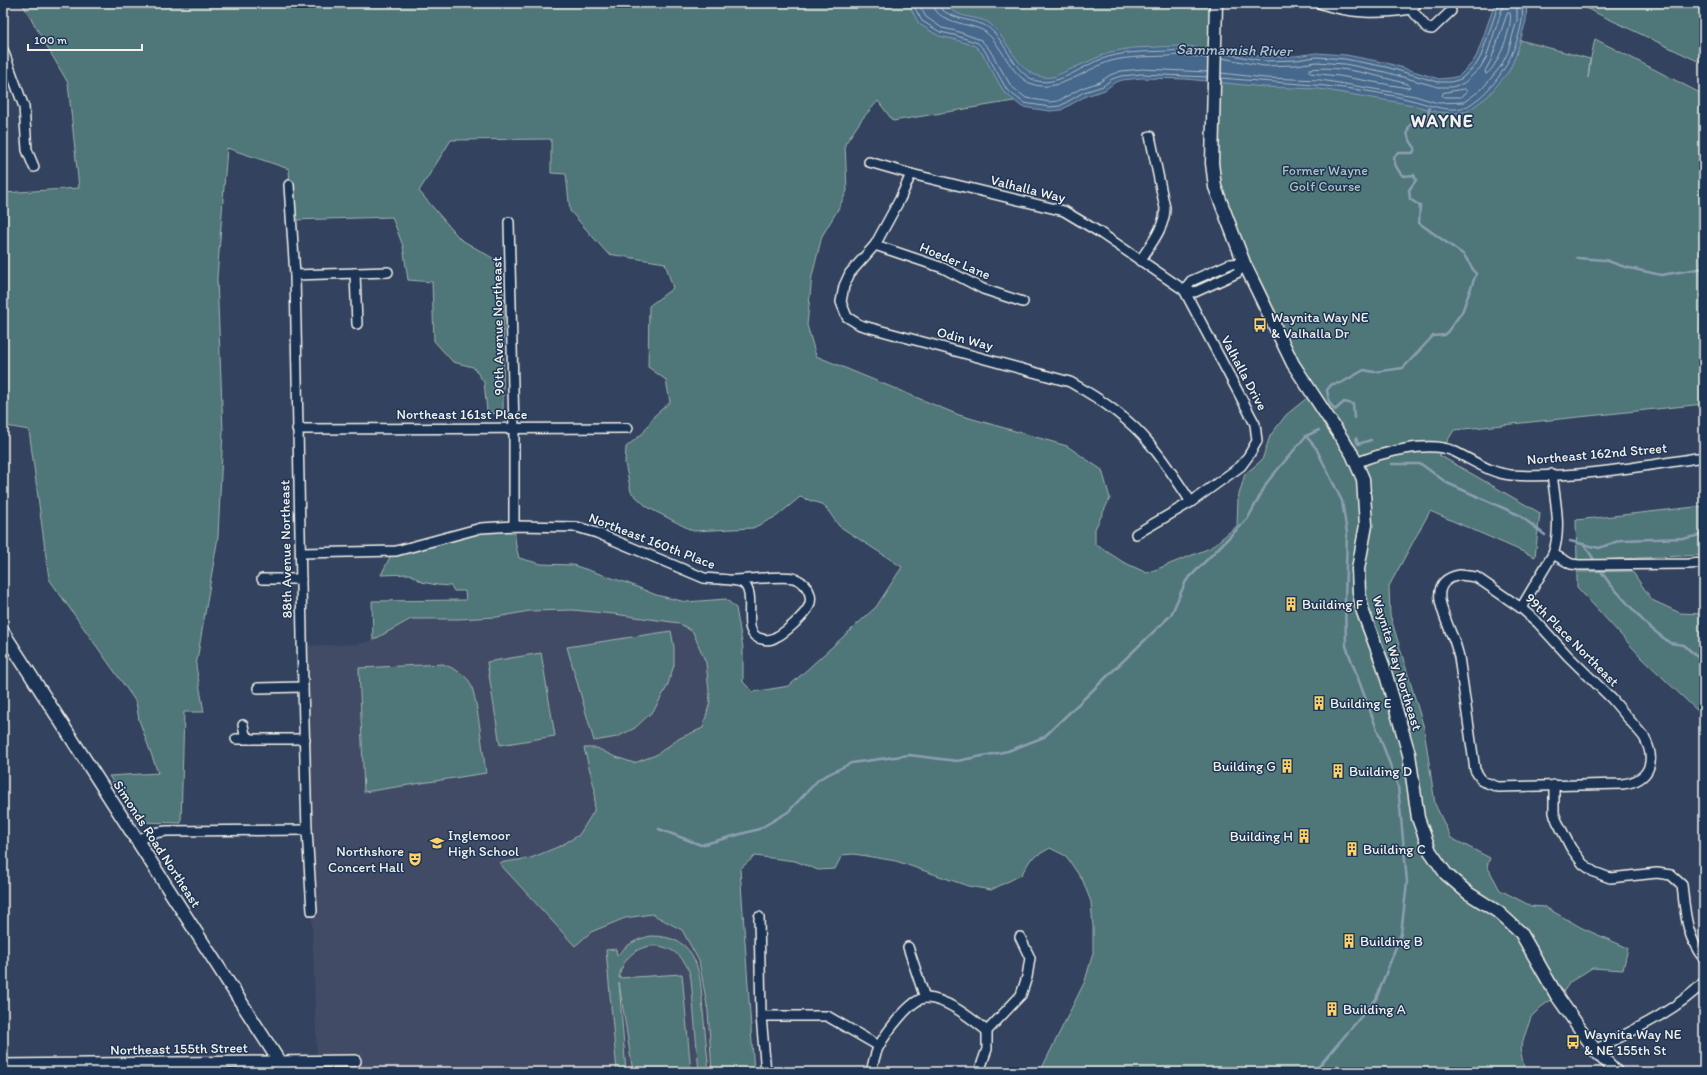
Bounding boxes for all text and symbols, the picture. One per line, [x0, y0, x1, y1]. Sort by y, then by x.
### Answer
scale bar [28, 26, 142, 52]
text: 100 m [34, 33, 67, 47]
water label: Sammamish River [1176, 40, 1294, 60]
district label: WAYNE [1410, 110, 1474, 132]
park label: Former Wayne Golf Course [1282, 162, 1368, 195]
street label: Valhalla Way [989, 171, 1068, 207]
street label: Hoeder Lane [917, 238, 993, 284]
street label: 90th Avenue Northeast [488, 256, 508, 396]
place label: Waynita Way NE & Valhalla Dr [1271, 309, 1369, 342]
bus stop icon: Waynita Way NE & Valhalla Dr [1252, 317, 1268, 333]
street label: Odin Way [935, 323, 995, 355]
street label: Valhalla Drive [1217, 333, 1271, 414]
street label: Northeast 161st Place [397, 406, 528, 423]
street label: Northeast 162nd Street [1526, 439, 1668, 469]
street label: 88th Avenue Northeast [276, 480, 296, 618]
street label: Northeast 160th Place [586, 509, 718, 573]
street label: 99th Place Northeast [1522, 590, 1622, 690]
street label: Waynita Way Northeast [1368, 593, 1426, 733]
building icon: Building F [1283, 596, 1299, 612]
place label: Building F [1302, 596, 1364, 613]
building icon: Building E [1311, 695, 1327, 711]
place label: Building E [1330, 695, 1392, 712]
place label: Building G [1213, 758, 1276, 775]
building icon: Building G [1279, 758, 1295, 774]
building icon: Building D [1330, 763, 1346, 779]
place label: Building D [1349, 763, 1412, 780]
street label: Simonds Road Northeast [109, 777, 205, 911]
place label: Inglemoor High School [448, 827, 519, 860]
place label: Building H [1230, 828, 1293, 845]
building icon: Building H [1296, 828, 1312, 844]
school or university icon: Inglemoor High School [429, 835, 445, 851]
building icon: Building C [1344, 841, 1360, 857]
place label: Building C [1363, 841, 1426, 858]
place label: Northshore Concert Hall [328, 843, 404, 876]
theatre icon: Northshore Concert Hall [407, 851, 423, 867]
building icon: Building B [1341, 933, 1357, 949]
place label: Building B [1360, 933, 1423, 950]
building icon: Building A [1324, 1001, 1340, 1017]
place label: Building A [1343, 1001, 1406, 1018]
place label: Waynita Way NE & NE 155th St [1584, 1026, 1682, 1059]
bus stop icon: Waynita Way NE & NE 155th St [1565, 1034, 1581, 1050]
street label: Northeast 155th Street [110, 1039, 248, 1059]

